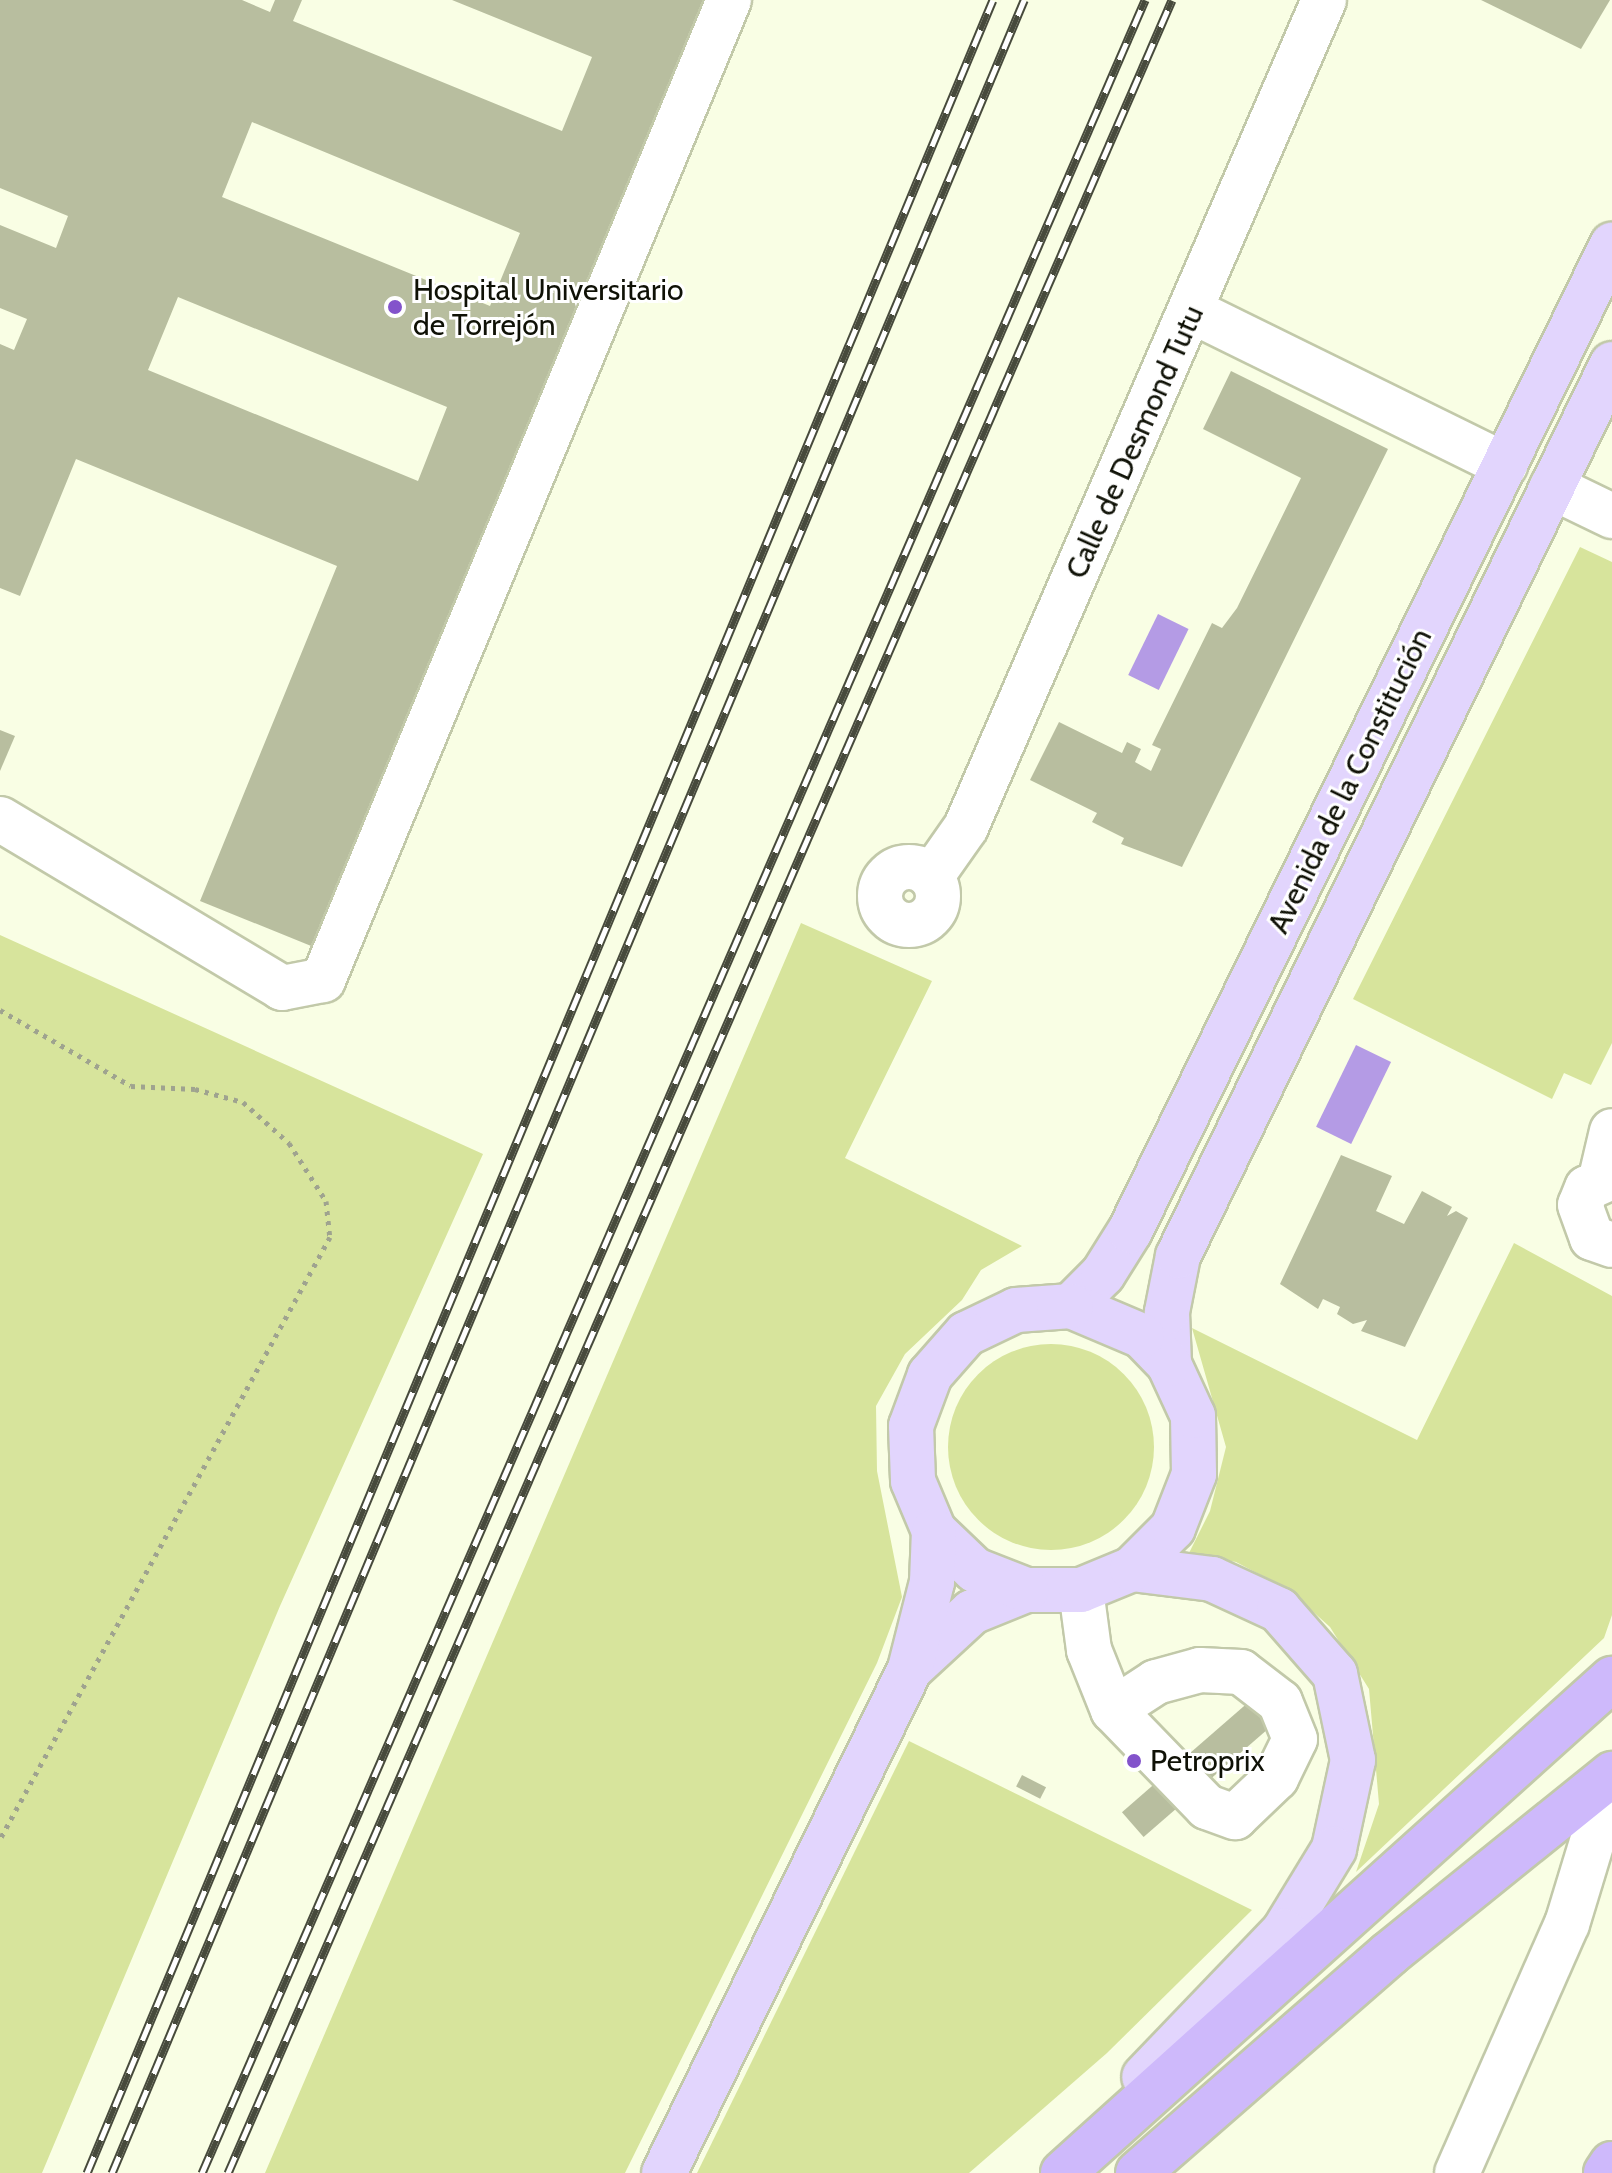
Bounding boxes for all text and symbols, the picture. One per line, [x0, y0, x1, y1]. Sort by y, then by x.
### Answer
place label: Hospital Universitario de Torrejón [413, 272, 683, 342]
marker: Hospital Universitario de Torrejón [384, 296, 406, 318]
street label: Calle de Desmond Tutu [1059, 300, 1211, 584]
street label: Avenida de la Constitución [1261, 623, 1439, 939]
place label: Petroprix [1150, 1743, 1265, 1779]
marker: Petroprix [1125, 1752, 1143, 1770]

